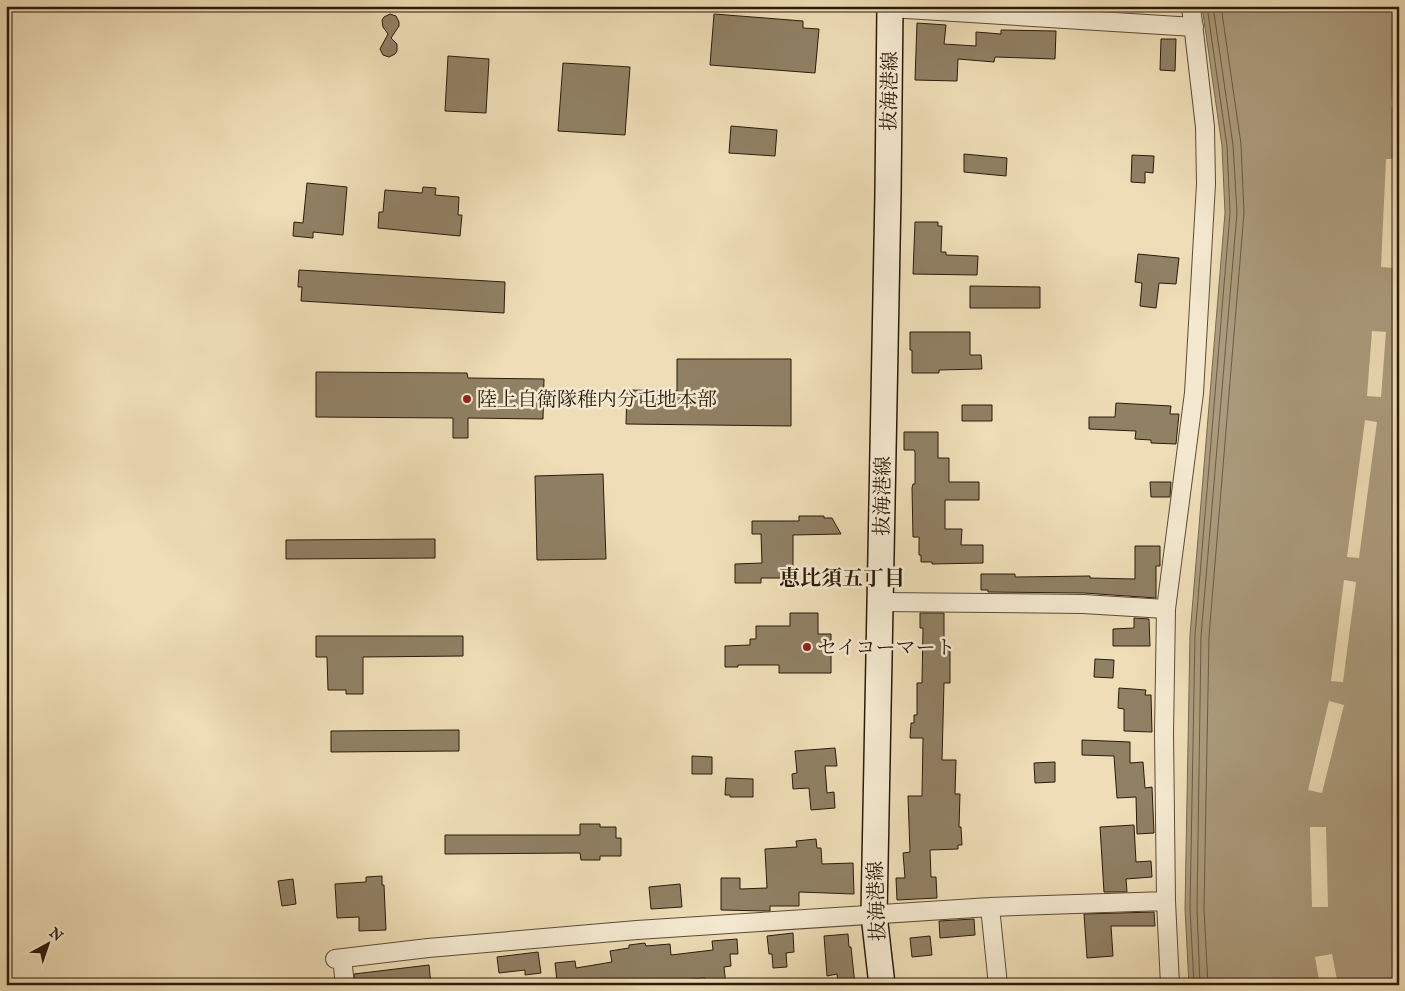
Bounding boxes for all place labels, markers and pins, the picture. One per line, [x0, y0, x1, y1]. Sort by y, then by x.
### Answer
place label: 陸上自衛隊稚内分屯地本部 [477, 388, 717, 413]
marker: 陸上自衛隊稚内分屯地本部 [461, 393, 473, 405]
place label: セイコーマート [817, 636, 956, 661]
marker: セイコーマート [801, 641, 813, 653]

